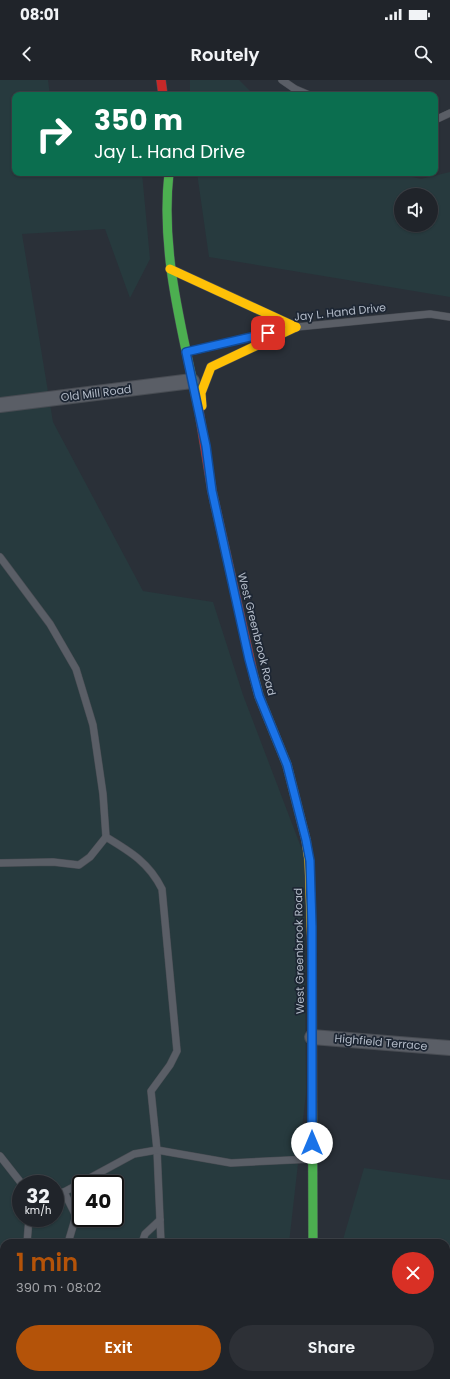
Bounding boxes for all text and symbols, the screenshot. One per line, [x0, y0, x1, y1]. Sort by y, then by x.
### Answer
text: 08:01 [20, 4, 59, 25]
text: Routely [191, 42, 259, 67]
icon: back [16, 43, 38, 65]
icon: search [412, 43, 434, 65]
text: 350 m [94, 101, 183, 140]
icon: right [28, 108, 80, 160]
text: Jay L. Hand Drive [94, 139, 245, 164]
map controls [394, 188, 438, 232]
button: sound [394, 188, 438, 232]
street label: Jay L. Hand Drive [293, 299, 387, 325]
pin [251, 316, 285, 350]
icon: arrive [257, 322, 279, 344]
street label: Old Mill Road [60, 381, 132, 405]
street label: West Greenbrook Road [234, 571, 280, 697]
street label: West Greenbrook Road [290, 888, 308, 1014]
street label: Highfield Terrace [334, 1030, 428, 1054]
position arrow [291, 1122, 333, 1164]
speed limit sign: 40 [72, 1175, 124, 1227]
text: 32 [26, 1182, 50, 1210]
text: km/h [25, 1203, 51, 1218]
text: 1 min [16, 1246, 78, 1279]
button: close [392, 1252, 434, 1294]
text: 390 m · 08:02 [16, 1278, 101, 1297]
button: Exit [16, 1325, 221, 1371]
button: Share [229, 1325, 434, 1371]

